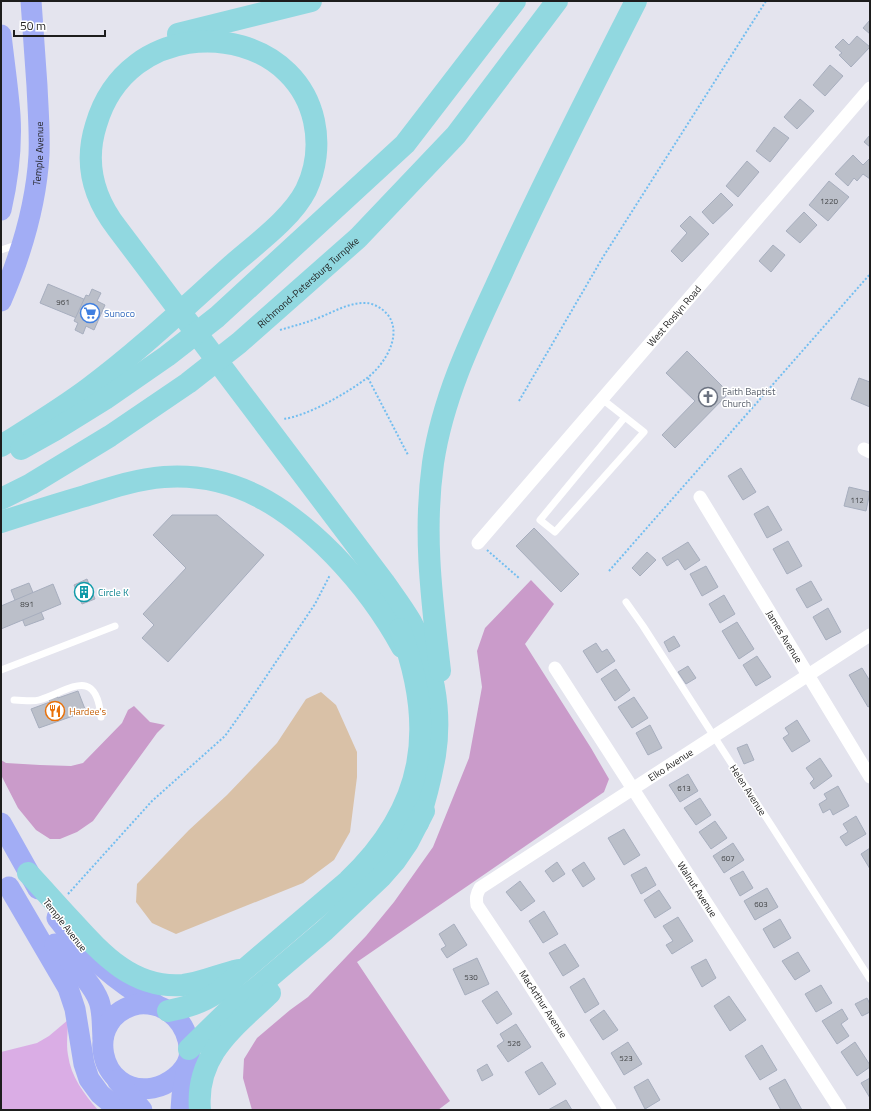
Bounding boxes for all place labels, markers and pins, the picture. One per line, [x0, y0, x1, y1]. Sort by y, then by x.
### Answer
supermarket icon: Sunoco [79, 302, 101, 324]
place label: Sunoco [104, 306, 135, 321]
place label: Faith Baptist Church [722, 384, 776, 411]
church icon: Faith Baptist Church [697, 386, 719, 408]
building icon: Circle K [73, 581, 95, 603]
place label: Circle K [98, 585, 129, 600]
restaurant icon: Hardee's [44, 700, 66, 722]
place label: Hardee's [69, 704, 106, 719]

